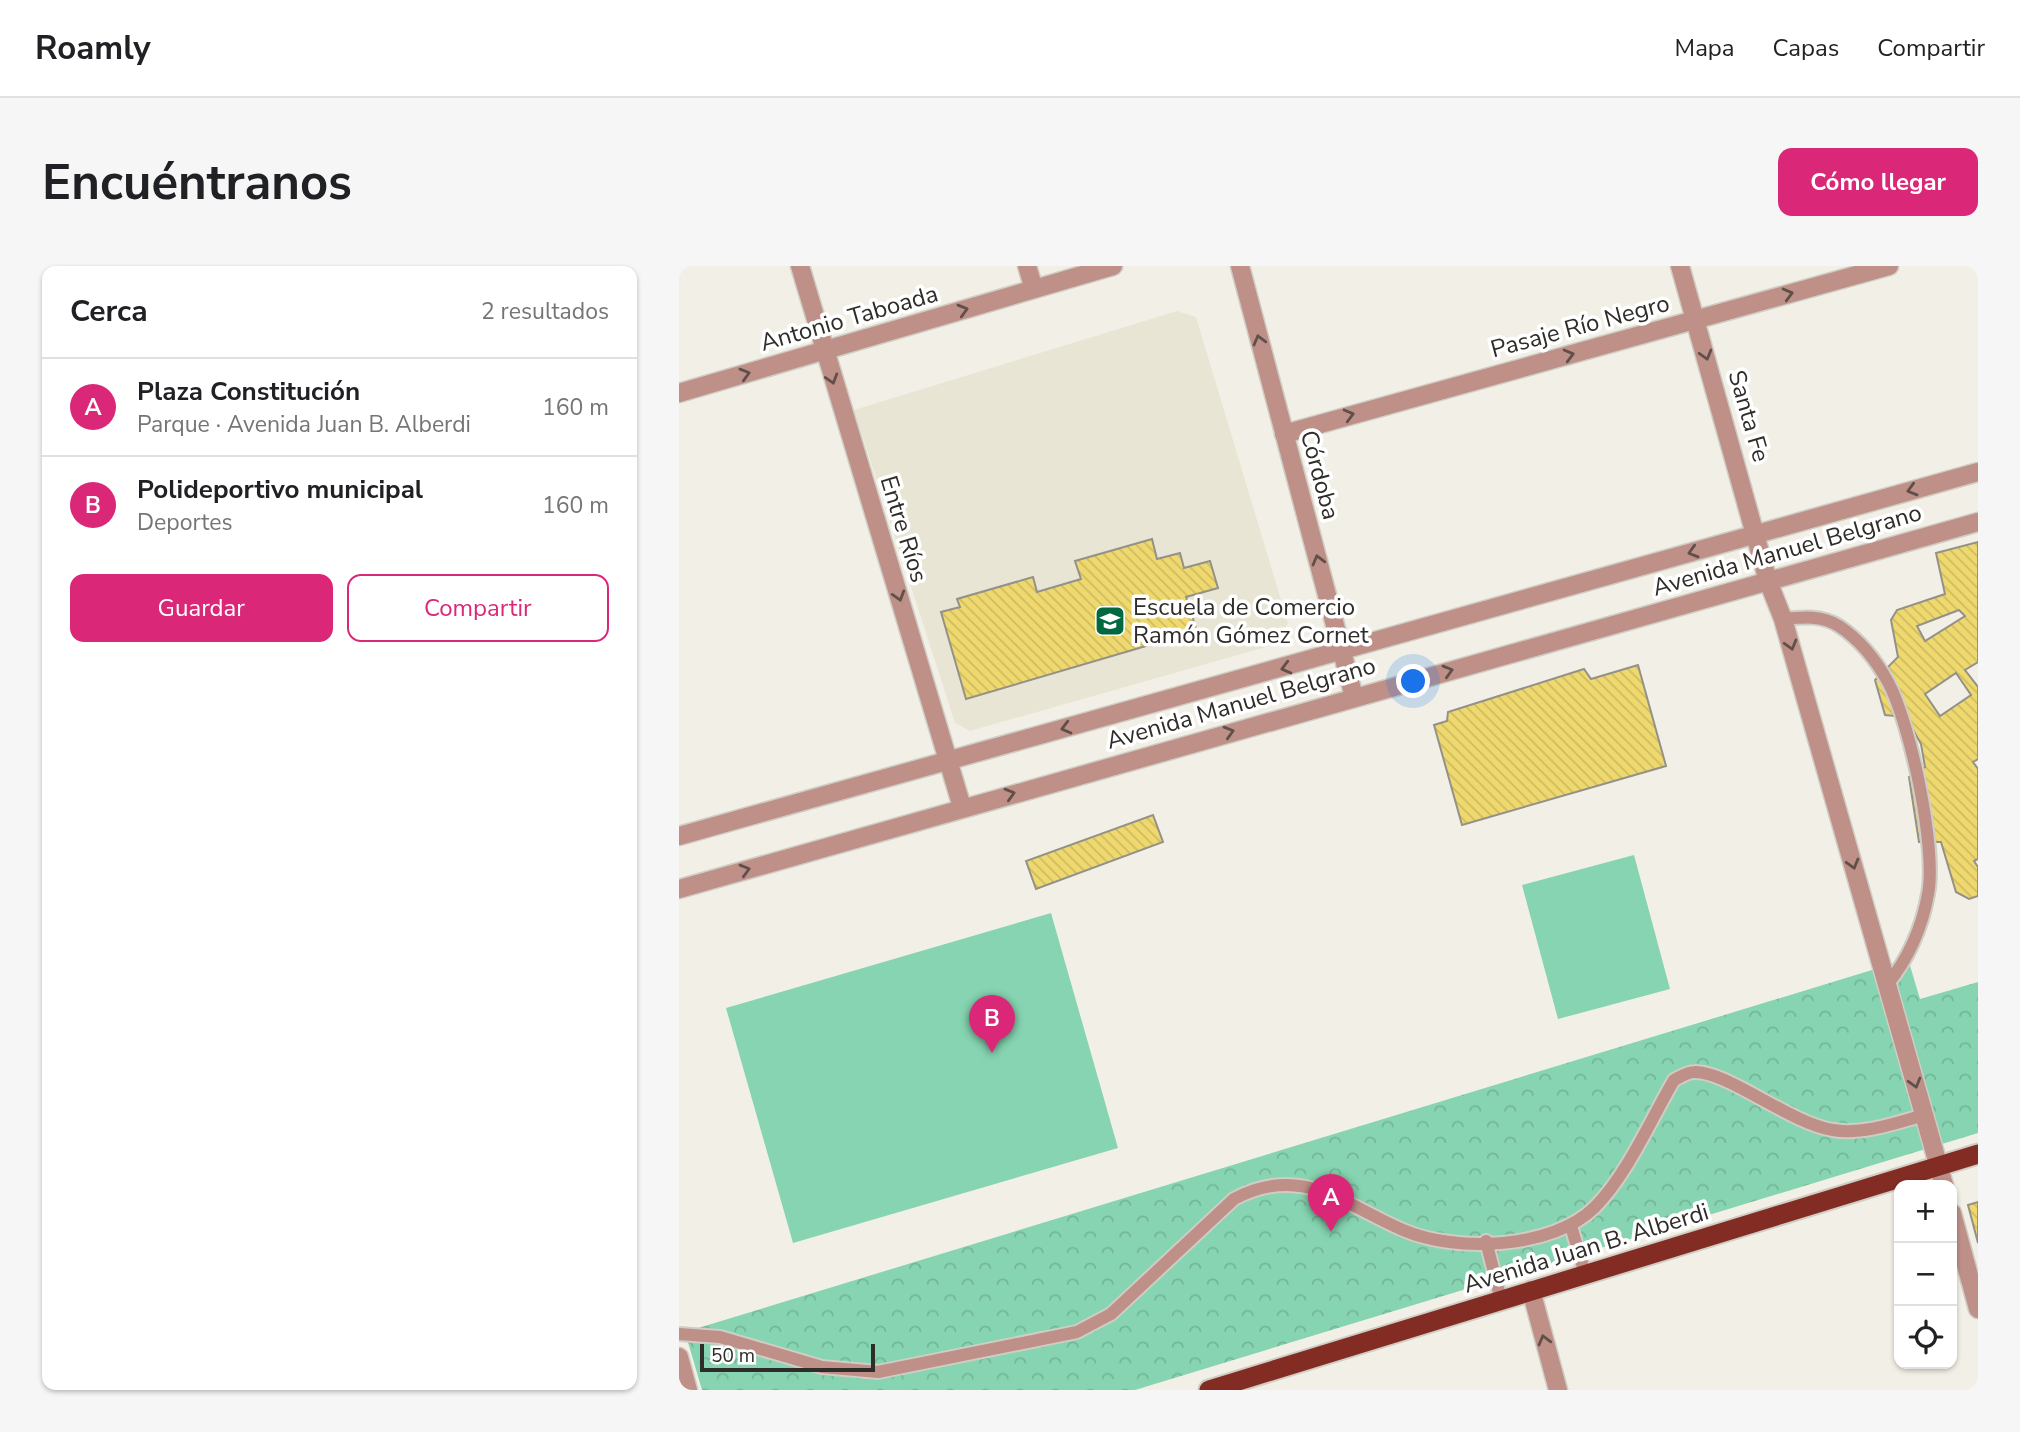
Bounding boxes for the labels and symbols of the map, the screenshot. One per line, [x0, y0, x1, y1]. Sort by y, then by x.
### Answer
street label: Antonio Taboada [756, 277, 942, 359]
street label: Pasaje Río Negro [1487, 287, 1673, 365]
one-way arrow [1782, 288, 1794, 302]
one-way arrow [957, 304, 969, 318]
one-way arrow [1253, 334, 1267, 346]
one-way arrow [1562, 348, 1574, 363]
one-way arrow [1698, 349, 1713, 361]
street label: Santa Fe [1721, 366, 1777, 466]
one-way arrow [738, 367, 750, 382]
one-way arrow [824, 372, 839, 384]
one-way arrow [1343, 409, 1355, 424]
street label: Córdoba [1293, 427, 1347, 523]
street label: Entre Ríos [873, 472, 935, 586]
one-way arrow [1906, 482, 1918, 497]
street label: Avenida Manuel Belgrano [1649, 496, 1925, 604]
one-way arrow [1687, 543, 1699, 558]
one-way arrow [1311, 554, 1326, 566]
one-way arrow [891, 590, 906, 602]
place label: Escuela de Comercio Ramón Gómez Cornet [1133, 591, 1369, 651]
school or university icon: Escuela de Comercio Ramón Gómez Cornet [1093, 604, 1127, 638]
one-way arrow [1782, 639, 1797, 651]
street label: Avenida Manuel Belgrano [1103, 649, 1379, 757]
one-way arrow [1280, 660, 1292, 674]
your location [1396, 664, 1430, 698]
one-way arrow [1442, 664, 1454, 679]
one-way arrow [1061, 719, 1073, 734]
one-way arrow [1223, 726, 1235, 740]
one-way arrow [1004, 787, 1016, 802]
one-way arrow [1844, 858, 1859, 870]
one-way arrow [738, 863, 750, 878]
pin: B [969, 995, 1015, 1053]
one-way arrow [1907, 1077, 1921, 1089]
pin: A [1308, 1174, 1354, 1232]
street label: Avenida Juan B. Alberdi [1460, 1195, 1712, 1301]
one-way arrow [1538, 1334, 1553, 1346]
scale bar [700, 1341, 875, 1373]

